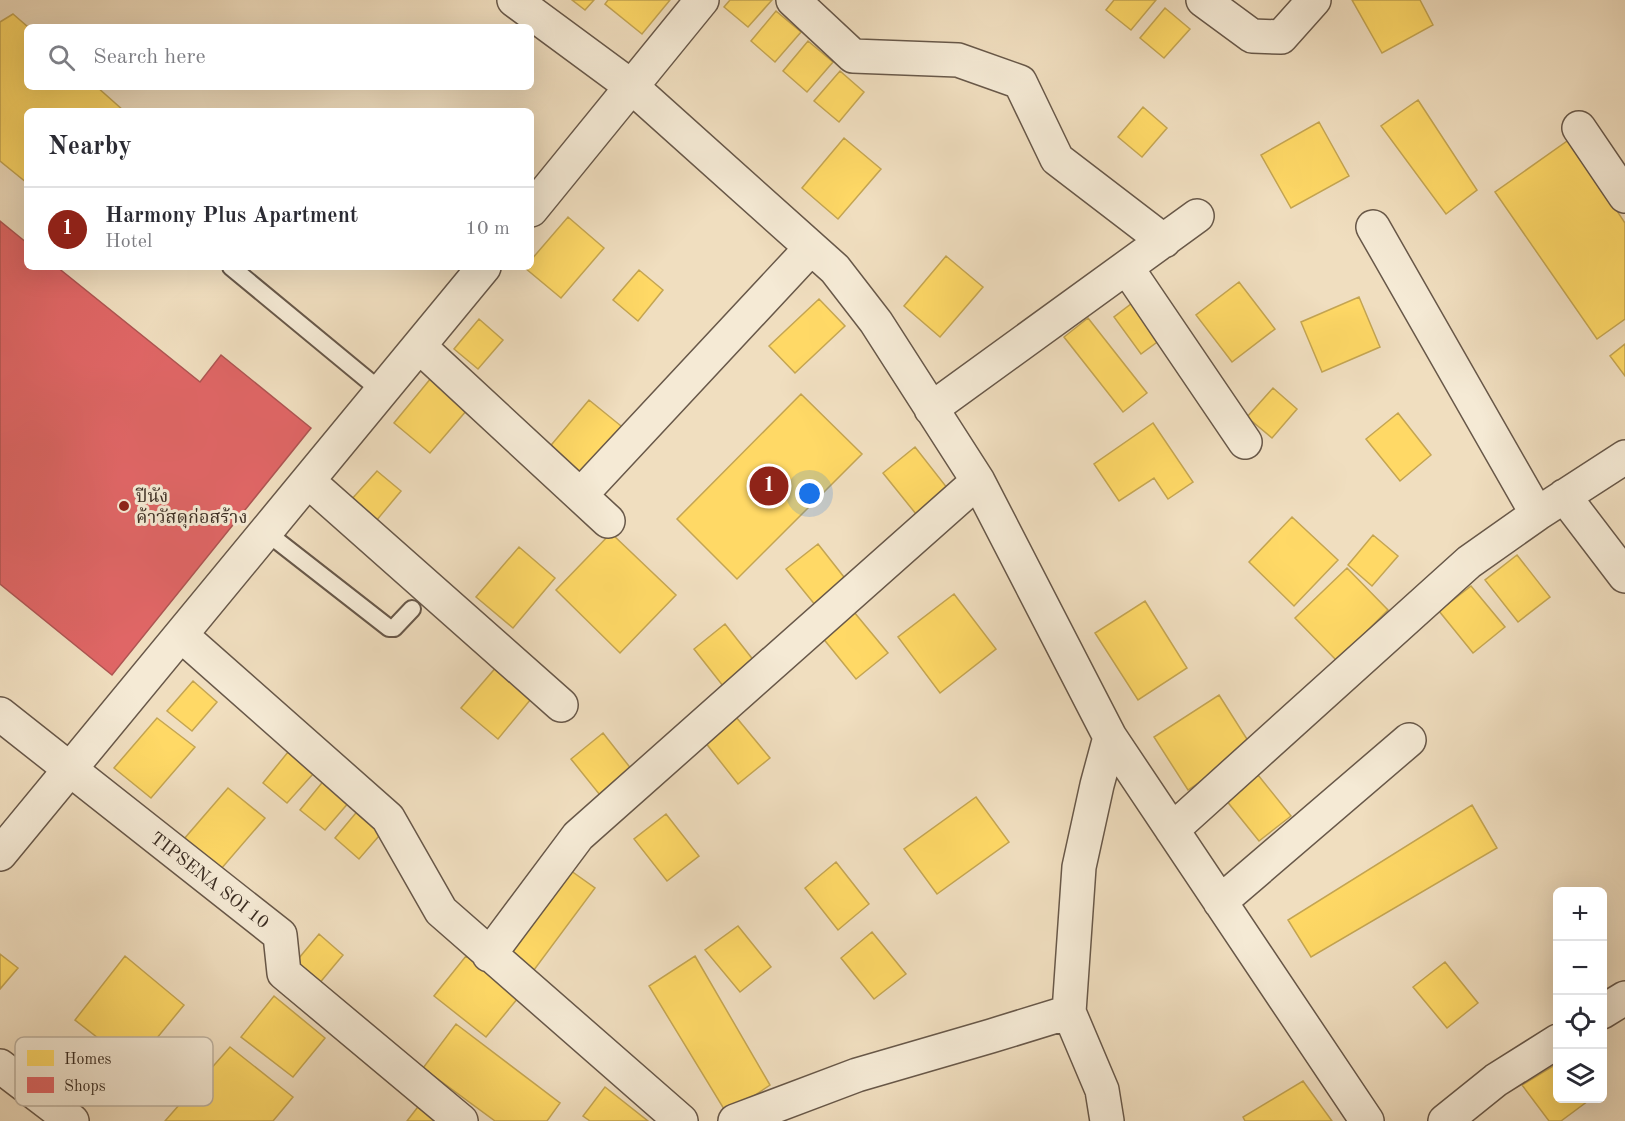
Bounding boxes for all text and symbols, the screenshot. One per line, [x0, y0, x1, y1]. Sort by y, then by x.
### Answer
search box [24, 24, 534, 90]
icon: search [45, 41, 78, 74]
text: Search here [93, 46, 206, 68]
text: Nearby [48, 134, 132, 160]
text: Harmony Plus Apartment [105, 205, 358, 227]
text: 1 [62, 219, 73, 239]
text: 10 m [465, 219, 510, 239]
text: Hotel [105, 232, 152, 252]
pin: 1 [750, 464, 788, 508]
your location [795, 479, 824, 508]
place label: ปีนัง ค้าวัสดุก่อสร้าง [135, 487, 247, 529]
marker: ปีนัง ค้าวัสดุก่อสร้าง [117, 499, 131, 513]
street label: TIPSENA SOI 10 [147, 829, 272, 932]
map controls [1553, 887, 1607, 1103]
button: + [1553, 887, 1607, 941]
button: − [1553, 941, 1607, 995]
button: locate [1553, 995, 1607, 1049]
legend [15, 1037, 213, 1106]
button: layers [1553, 1049, 1607, 1103]
text: Homes [64, 1052, 112, 1068]
text: Shops [64, 1079, 106, 1095]

